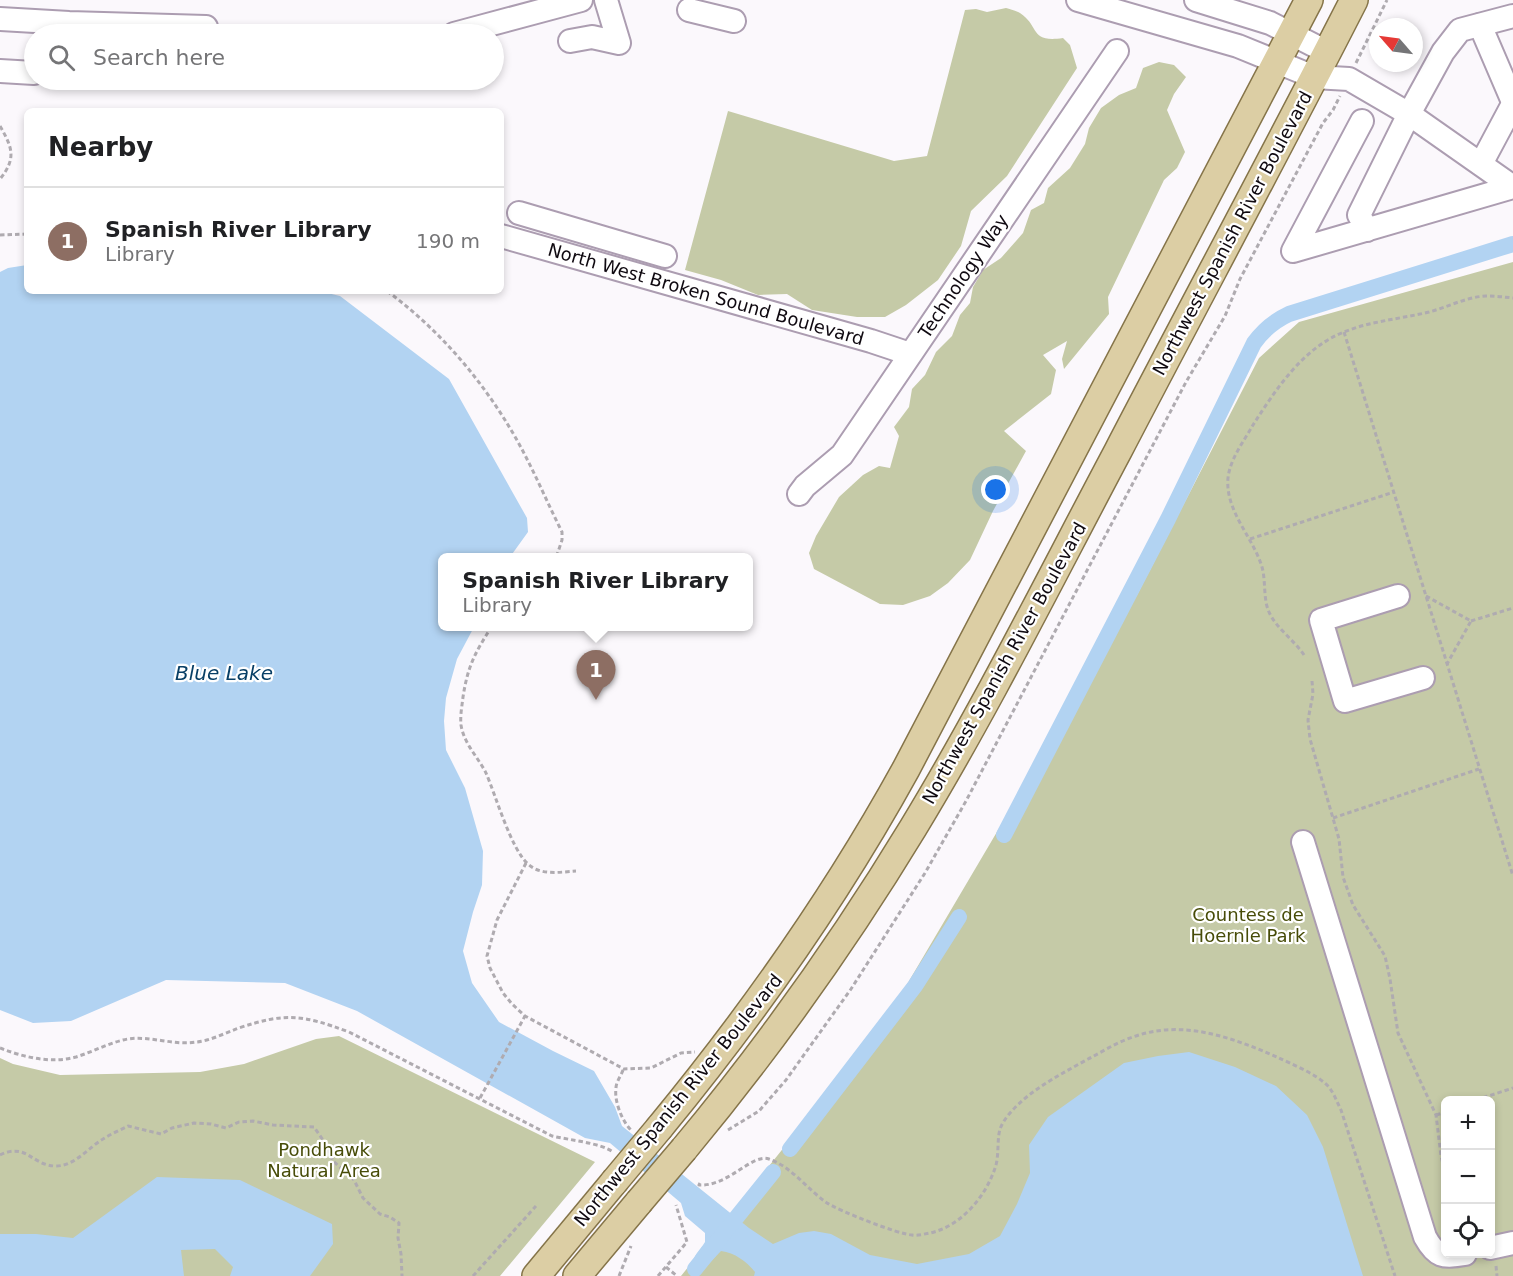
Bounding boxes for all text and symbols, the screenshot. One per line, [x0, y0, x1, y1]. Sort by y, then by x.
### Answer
north arrow [1369, 18, 1423, 72]
search box [24, 24, 504, 90]
icon: search [45, 41, 78, 74]
text: Search here [93, 45, 225, 70]
street label: Northwest Spanish River Boulevard [1148, 87, 1316, 379]
text: Nearby [48, 132, 153, 162]
street label: Technology Way [913, 210, 1012, 343]
text: Spanish River Library [105, 217, 372, 242]
text: 1 [61, 229, 74, 253]
text: 190 m [416, 229, 480, 253]
street label: North West Broken Sound Boulevard [546, 239, 866, 349]
text: Library [105, 242, 175, 266]
your location [981, 475, 1010, 504]
street label: Northwest Spanish River Boulevard [918, 519, 1090, 807]
popup [438, 553, 753, 631]
text: Spanish River Library [462, 568, 729, 593]
text: Library [462, 593, 532, 617]
pin: 1 [576, 650, 616, 700]
water label: Blue Lake [175, 661, 273, 685]
park label: Countess de Hoernle Park [1191, 904, 1306, 946]
street label: Northwest Spanish River Boulevard [570, 970, 786, 1230]
map controls [1441, 1096, 1495, 1258]
button: + [1441, 1096, 1495, 1150]
park label: Pondhawk Natural Area [267, 1139, 381, 1181]
button: − [1441, 1150, 1495, 1204]
button: locate [1441, 1204, 1495, 1258]

